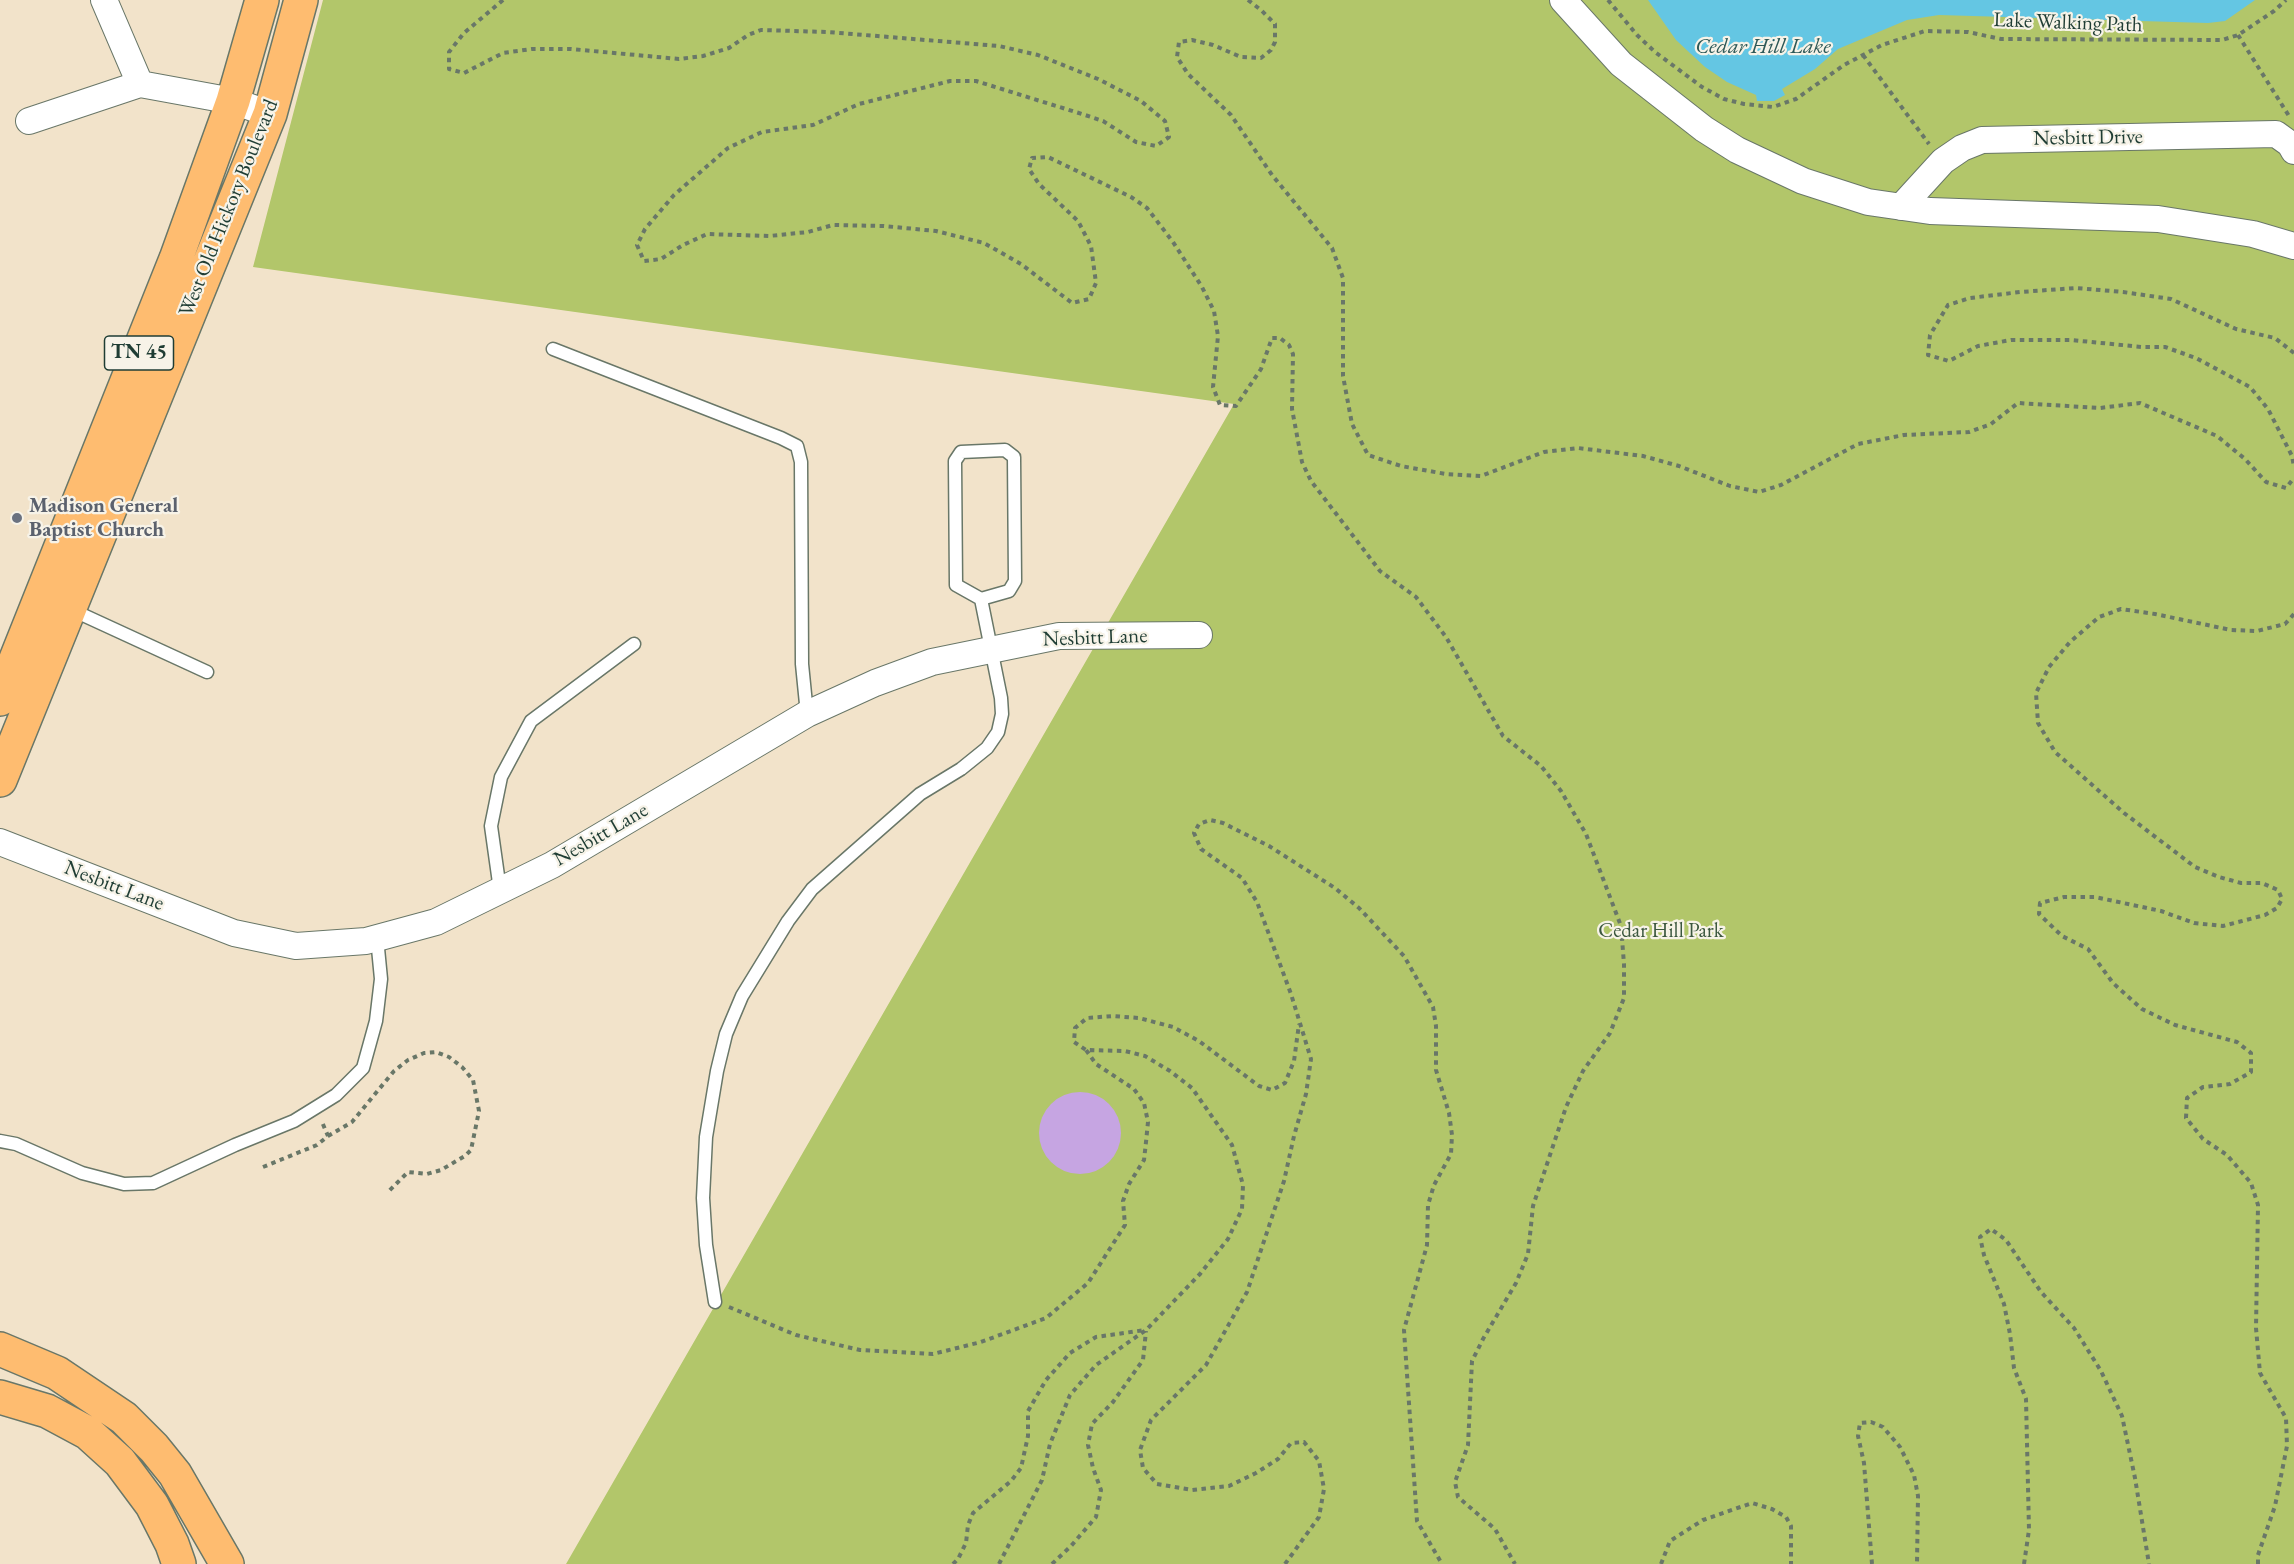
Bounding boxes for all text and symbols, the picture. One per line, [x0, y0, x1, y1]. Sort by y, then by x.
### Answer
street label: Lake Walking Path [1993, 8, 2143, 38]
water label: Cedar Hill Lake [1695, 34, 1831, 60]
street label: West Old Hickory Boulevard [174, 96, 284, 320]
street label: Nesbitt Drive [2033, 124, 2143, 152]
road number: TN 45 [104, 336, 174, 370]
place label: Madison General Baptist Church [29, 493, 178, 543]
marker: Madison General Baptist Church [10, 511, 24, 525]
street label: Nesbitt Lane [1042, 624, 1148, 652]
street label: Nesbitt Lane [549, 798, 653, 872]
street label: Nesbitt Lane [61, 855, 167, 917]
park label: Cedar Hill Park [1598, 918, 1724, 944]

